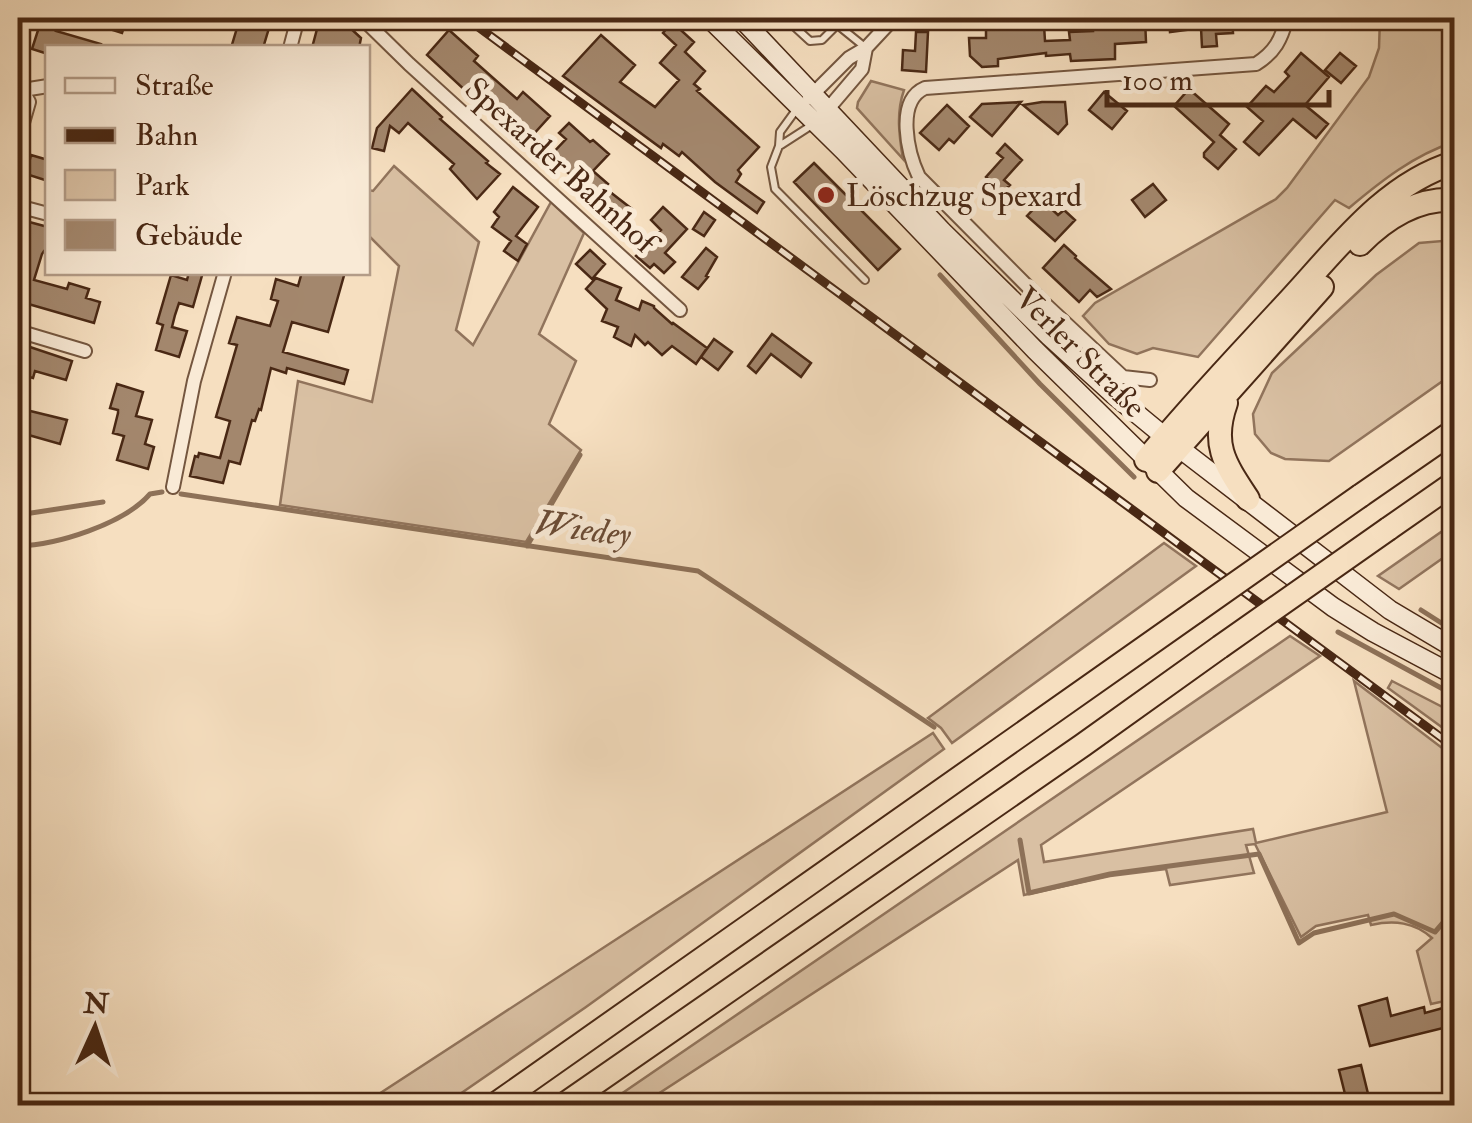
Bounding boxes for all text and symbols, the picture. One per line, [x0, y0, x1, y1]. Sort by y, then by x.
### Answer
legend [45, 45, 370, 275]
scale bar [1107, 45, 1330, 107]
text: 100 m [1122, 62, 1193, 99]
text: Straße [135, 67, 214, 104]
street label: Spexarder Bahnhof [456, 69, 668, 265]
text: Bahn [135, 117, 198, 154]
text: Park [135, 167, 190, 204]
place label: Löschzug Spexard [846, 176, 1082, 216]
marker: Löschzug Spexard [815, 184, 837, 206]
text: Gebäude [135, 217, 243, 254]
street label: Verler Straße [1006, 279, 1154, 427]
water label: Wiedey [532, 500, 634, 558]
north arrow [45, 978, 145, 1078]
text: N [82, 986, 111, 1023]

